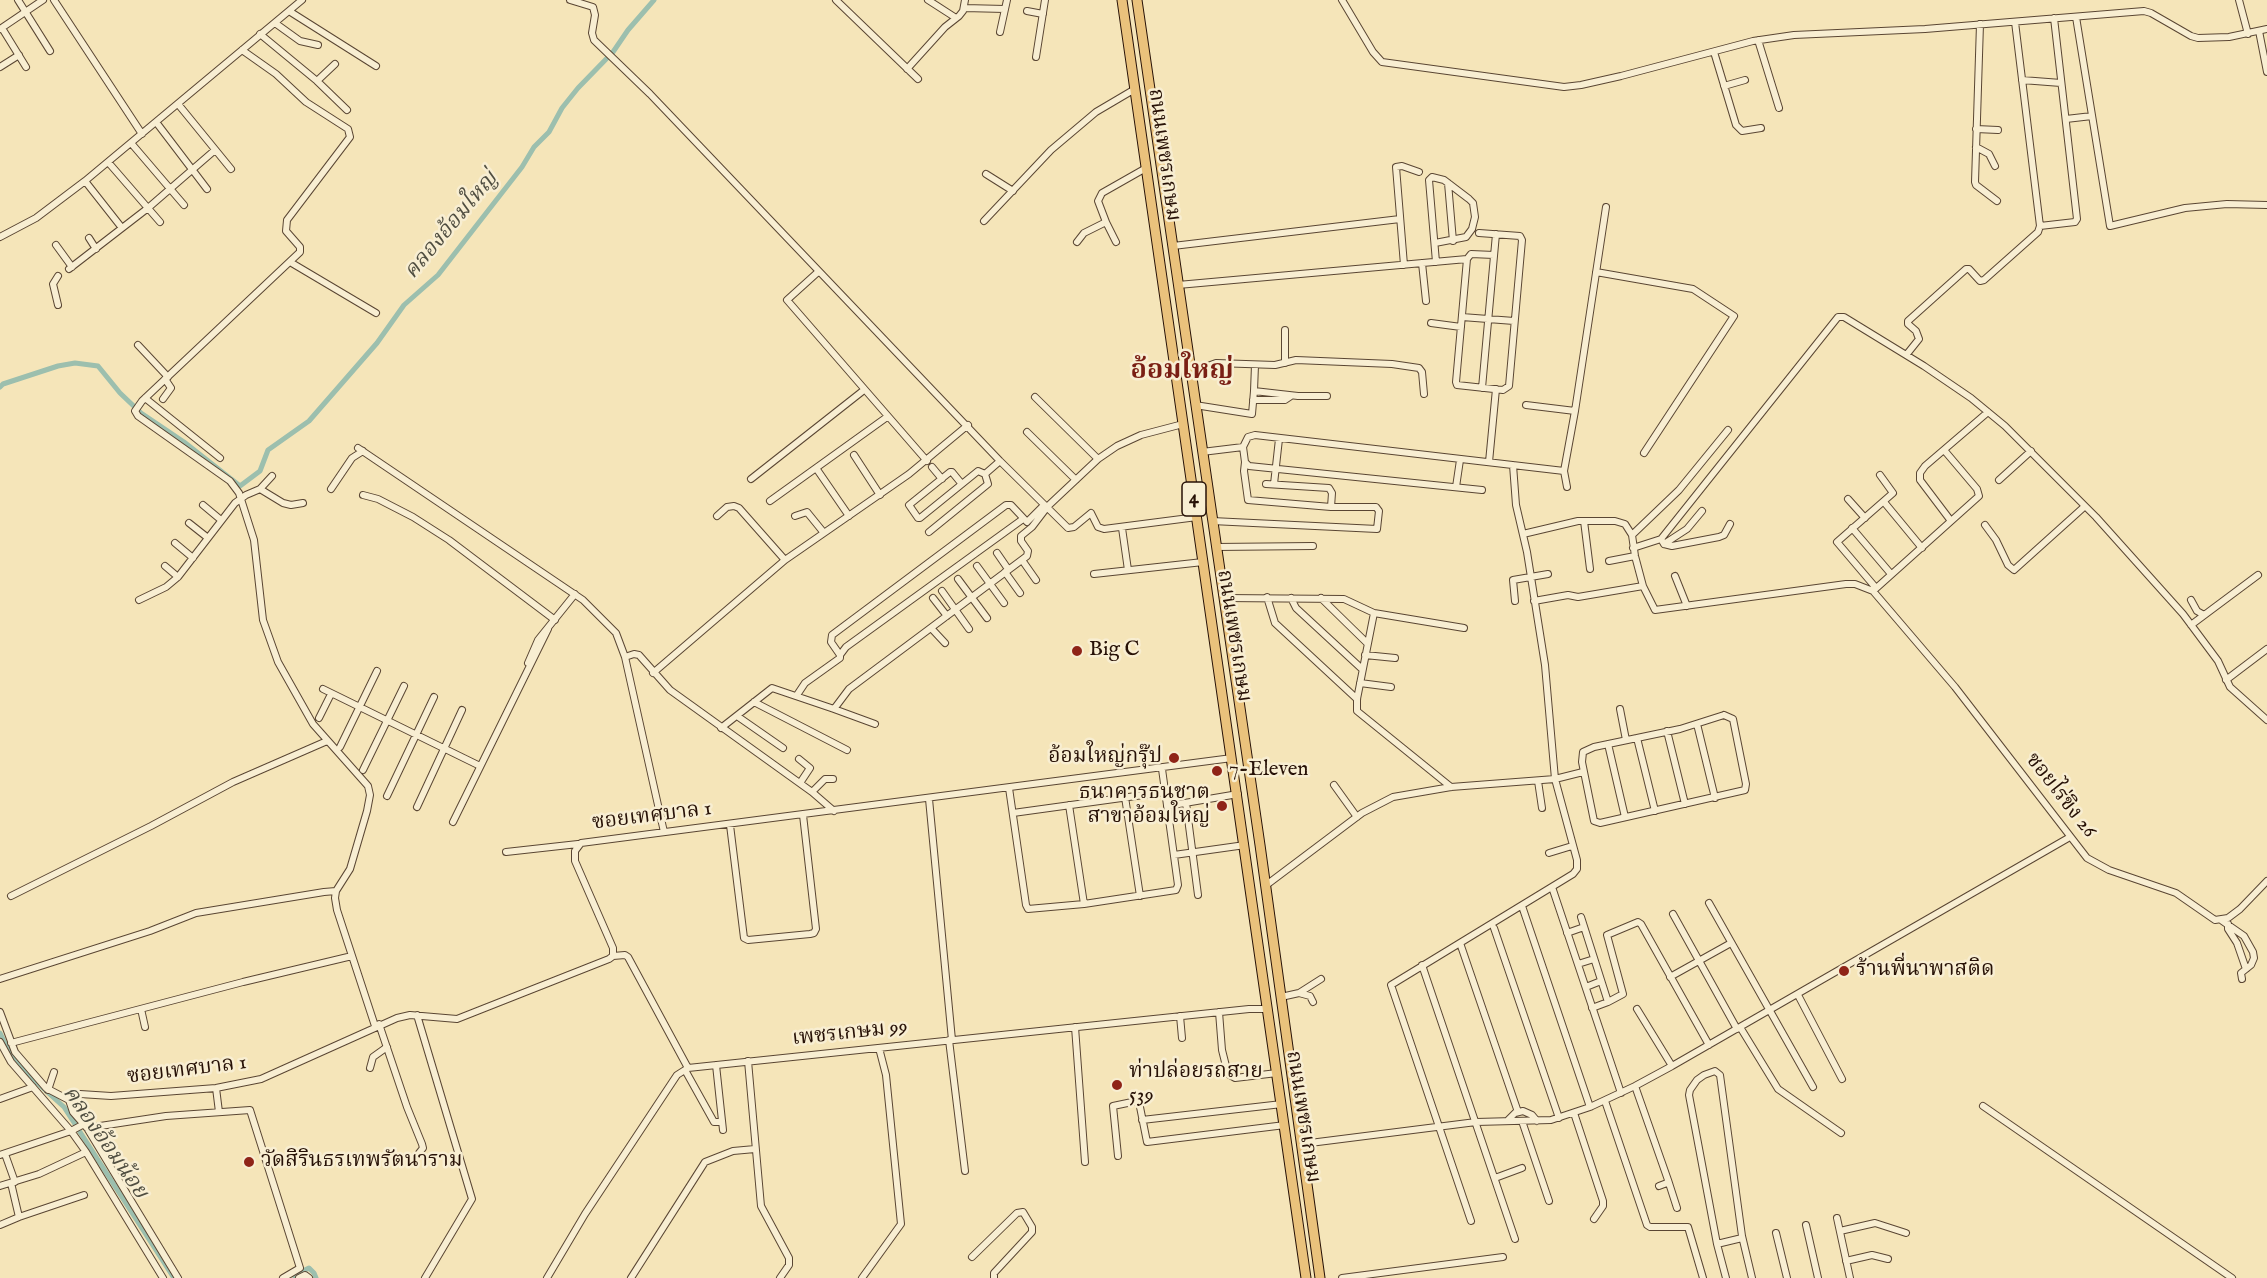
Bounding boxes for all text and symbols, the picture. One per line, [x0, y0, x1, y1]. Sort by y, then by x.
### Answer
street label: ถนนเพชรเกษม [1141, 87, 1185, 223]
water label: คลองอ้อมใหญ่ [400, 167, 504, 285]
district label: อ้อมใหญ่ [1131, 356, 1233, 388]
road number: 4 [1182, 482, 1206, 516]
street label: ถนนเพชรเกษม [1210, 568, 1256, 704]
place label: Big C [1089, 638, 1140, 664]
marker: Big C [1070, 644, 1084, 658]
place label: อ้อมใหญ่กรุ๊ป [1048, 745, 1162, 771]
street label: ซอยไร่ขิง 26 [2019, 749, 2101, 843]
marker: อ้อมใหญ่กรุ๊ป [1167, 751, 1181, 765]
place label: 7-Eleven [1229, 758, 1308, 784]
marker: 7-Eleven [1210, 764, 1224, 778]
place label: ธนาคารธนชาต สาขาอ้อมใหญ่ [1079, 781, 1210, 831]
street label: ซอยเทศบาล 1 [591, 797, 713, 837]
marker: ธนาคารธนชาต สาขาอ้อมใหญ่ [1215, 799, 1229, 813]
place label: ร้านพี่นาพาสติด [1856, 958, 1994, 984]
marker: ร้านพี่นาพาสติด [1837, 964, 1851, 978]
street label: เพชรเกษม 99 [791, 1015, 909, 1053]
street label: ถนนเพชรเกษม [1279, 1049, 1325, 1185]
street label: ซอยเทศบาล 1 [126, 1051, 248, 1091]
place label: ท่าปล่อยรถสาย 539 [1129, 1060, 1263, 1110]
marker: ท่าปล่อยรถสาย 539 [1110, 1078, 1124, 1092]
water label: คลองอ้อมน้อย [56, 1082, 152, 1204]
place label: วัดสิรินธรเทพรัตนาราม [261, 1149, 463, 1175]
marker: วัดสิรินธรเทพรัตนาราม [242, 1155, 256, 1169]

